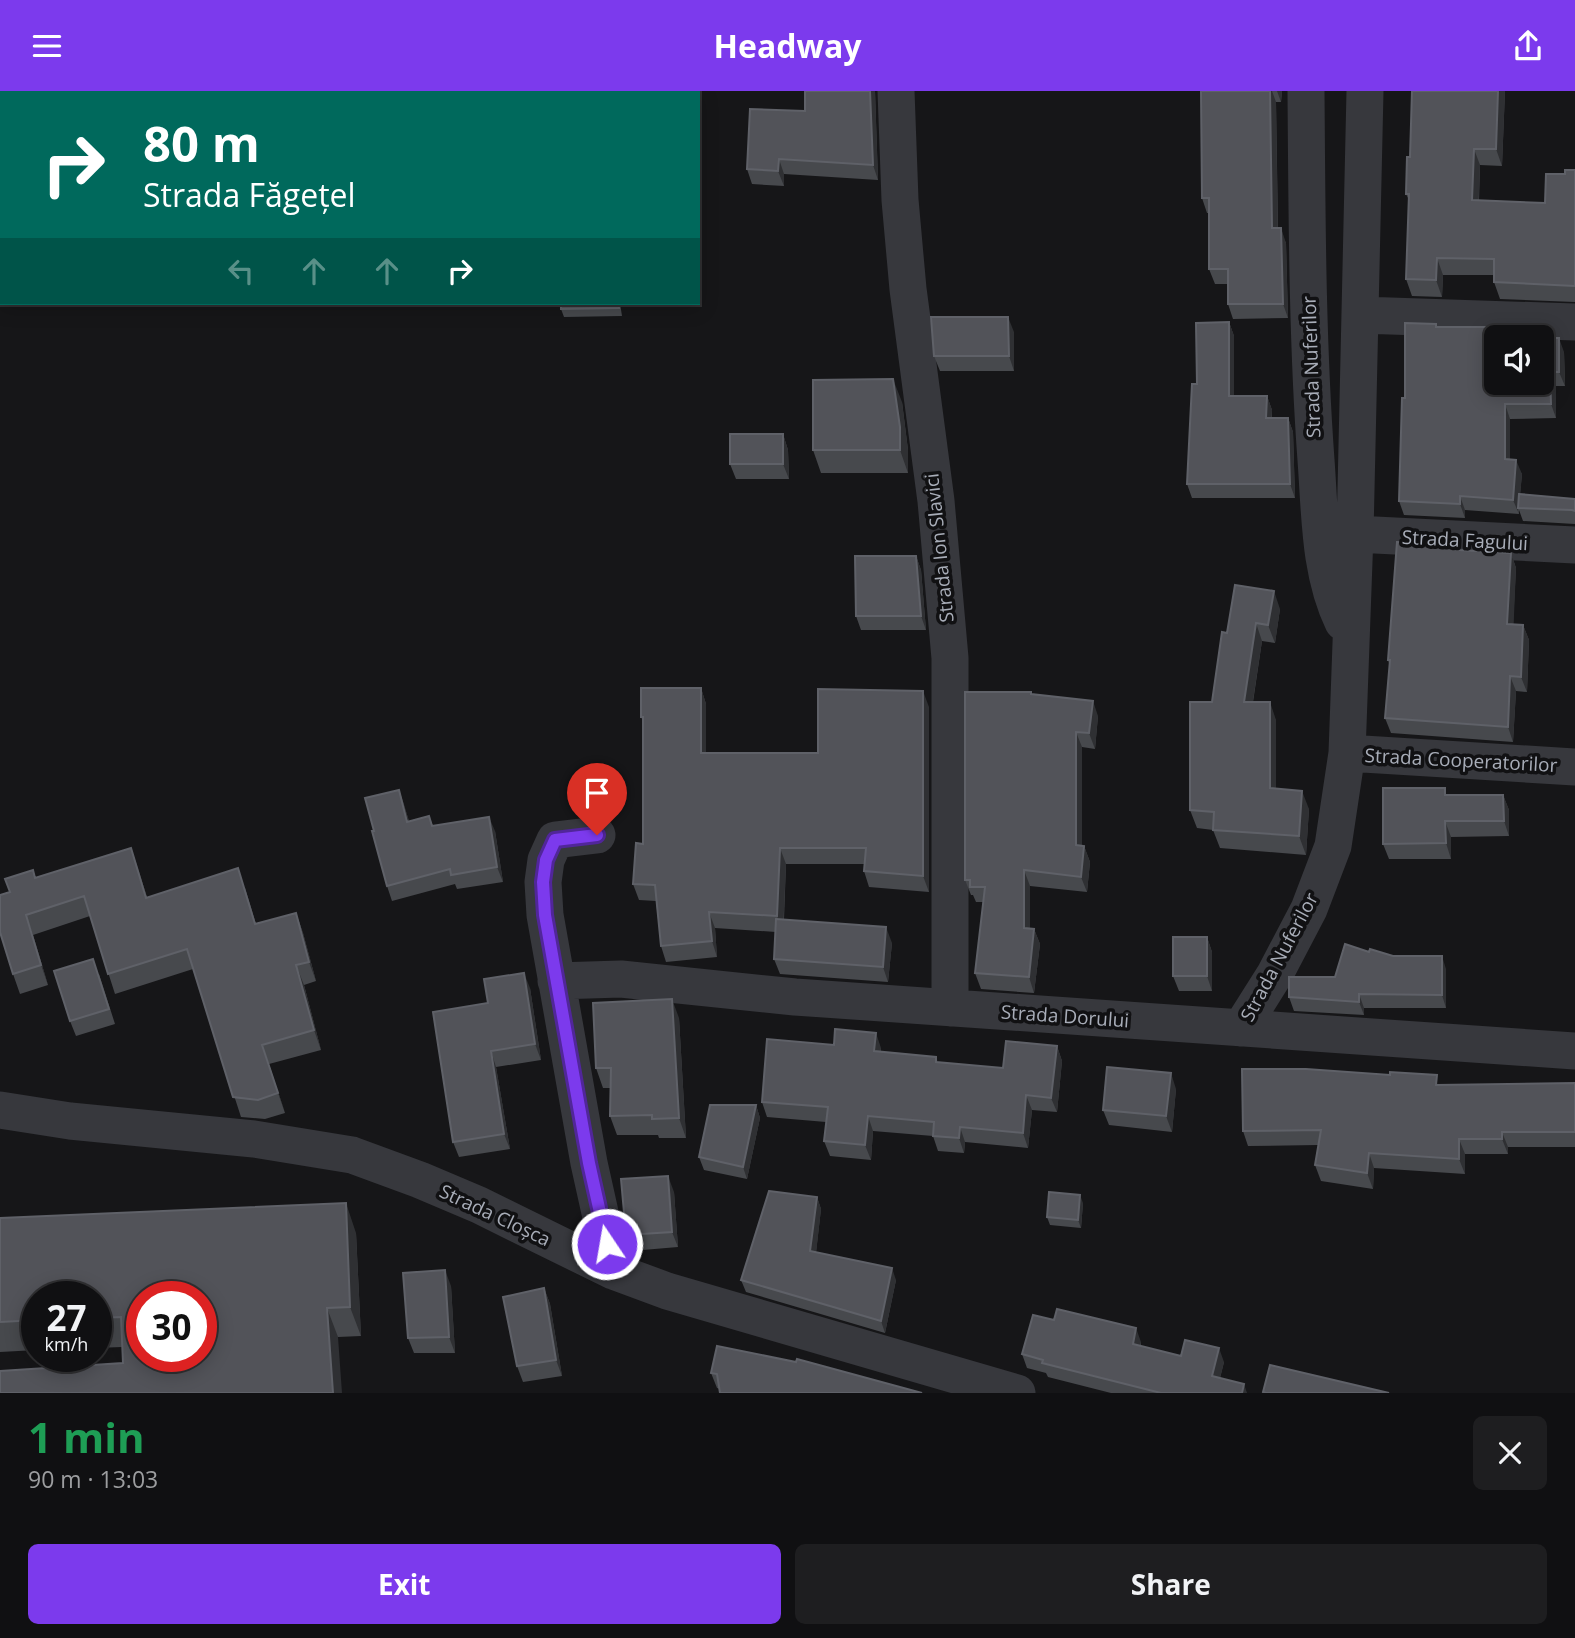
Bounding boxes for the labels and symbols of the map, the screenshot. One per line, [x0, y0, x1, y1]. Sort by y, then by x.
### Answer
street label: Strada Nuferilor [1296, 295, 1326, 439]
street label: Strada Ion Slavici [918, 472, 960, 624]
street label: Strada Fagului [1401, 524, 1529, 556]
street label: Strada Cooperatorilor [1364, 742, 1558, 778]
pin [567, 763, 627, 835]
street label: Strada Nuferilor [1234, 888, 1324, 1026]
street label: Strada Dorului [1000, 999, 1130, 1033]
street label: Strada Cloșca [435, 1178, 555, 1252]
position arrow [570, 1207, 644, 1281]
speed limit sign: 30 [126, 1281, 217, 1372]

